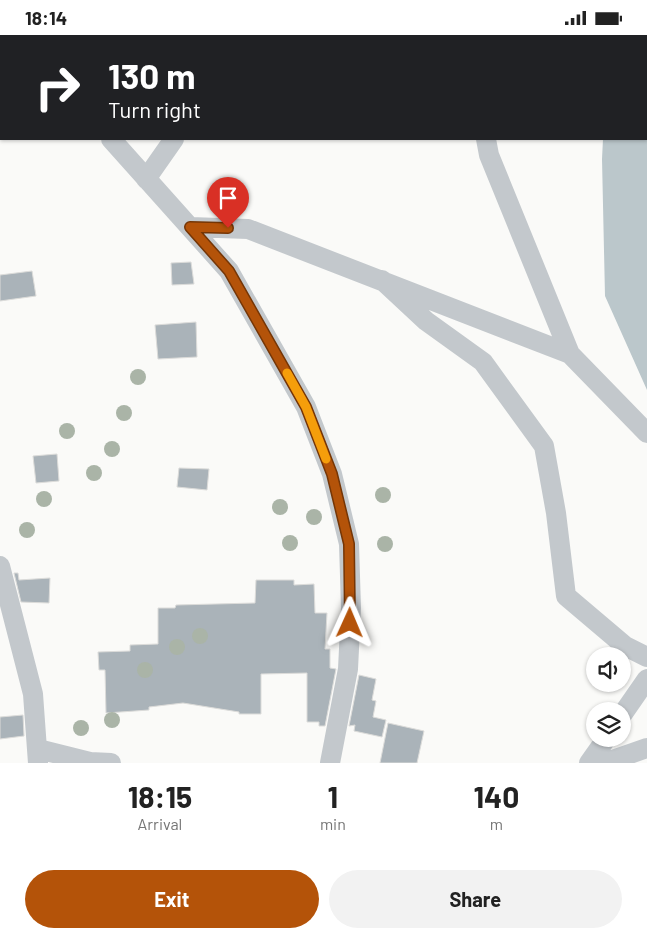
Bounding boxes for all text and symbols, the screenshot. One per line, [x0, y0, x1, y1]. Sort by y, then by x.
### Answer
text: 18:14 [25, 6, 67, 29]
text: 130 m [108, 54, 195, 96]
icon: right [25, 55, 90, 120]
text: Turn right [108, 96, 201, 122]
pin [207, 177, 249, 228]
icon: arrive [214, 184, 242, 212]
position arrow [323, 596, 375, 648]
map controls [586, 647, 631, 747]
button: sound [586, 647, 631, 692]
button: layers [586, 702, 631, 747]
text: 18:15 [128, 778, 192, 814]
text: 1 [328, 778, 338, 814]
text: 140 [473, 778, 519, 814]
text: Arrival [138, 814, 182, 833]
text: min [320, 814, 346, 833]
text: m [490, 814, 503, 833]
button: Exit [25, 870, 319, 928]
button: Share [329, 870, 622, 928]

